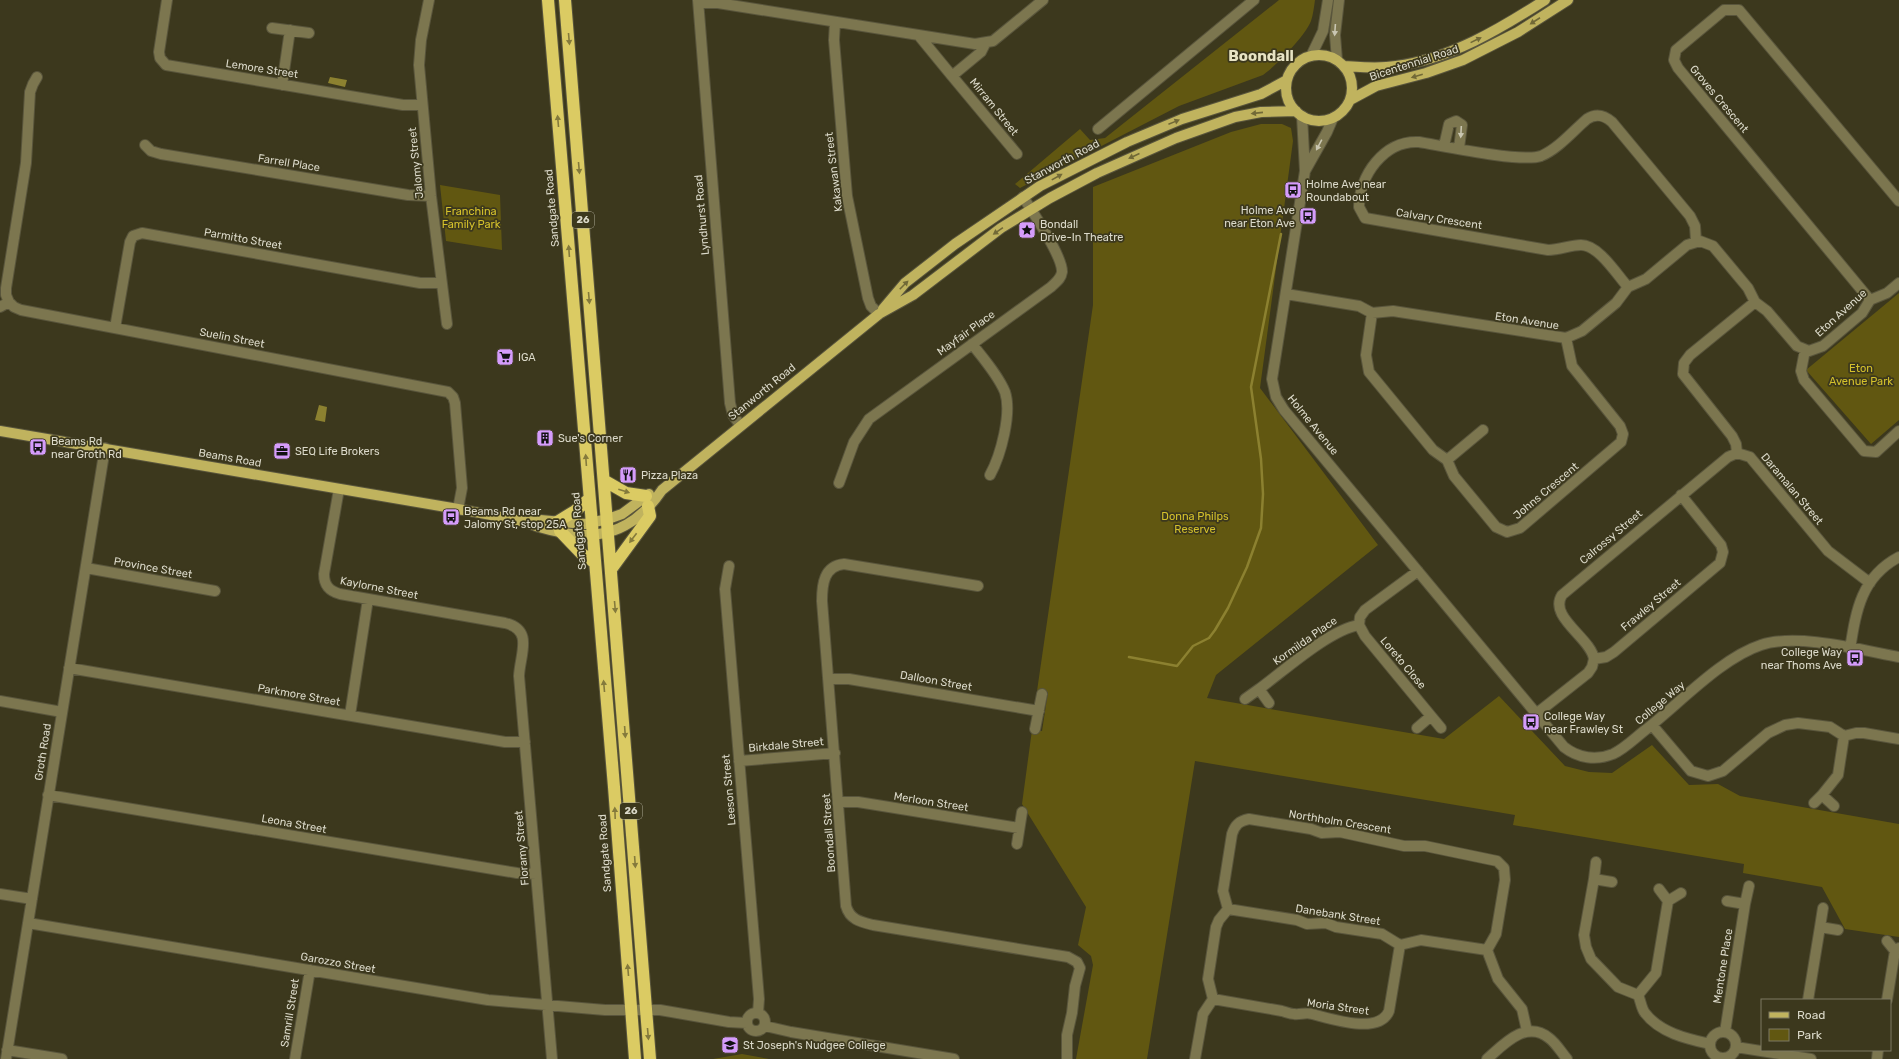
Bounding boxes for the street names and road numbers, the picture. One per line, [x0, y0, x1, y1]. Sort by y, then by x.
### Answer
street label: Bicentennial Road [1368, 42, 1460, 84]
street label: Lemore Street [225, 57, 300, 81]
street label: Groves Crescent [1687, 63, 1752, 136]
street label: Mirram Street [967, 76, 1022, 139]
street label: Jalomy Street [406, 126, 426, 199]
street label: Kakawan Street [823, 131, 845, 213]
street label: Stanworth Road [1022, 137, 1102, 187]
street label: Farrell Place [257, 152, 321, 174]
street label: Sandgate Road [542, 169, 562, 247]
street label: Lyndhurst Road [692, 174, 712, 256]
street label: Calvary Crescent [1395, 206, 1484, 232]
road number: 26 [572, 212, 594, 228]
street label: Parmitto Street [203, 226, 284, 252]
street label: Eton Avenue [1813, 286, 1869, 340]
street label: Mayfair Place [935, 308, 997, 358]
street label: Eton Avenue [1494, 310, 1560, 332]
street label: Suelin Street [198, 325, 266, 351]
street label: Stanworth Road [726, 361, 798, 423]
street label: Holme Avenue [1285, 392, 1341, 458]
street label: Beams Road [197, 446, 263, 470]
street label: Daramalan Street [1758, 451, 1826, 528]
street label: Johns Crescent [1511, 459, 1582, 522]
street label: Sandgate Road [569, 492, 589, 570]
street label: Calrossy Street [1577, 507, 1645, 567]
street label: Province Street [113, 555, 194, 581]
street label: Kaylorne Street [339, 574, 420, 602]
street label: Frawley Street [1618, 576, 1684, 634]
street label: Kormilda Place [1270, 614, 1340, 668]
street label: Loreto Close [1377, 634, 1429, 692]
street label: Dalloon Street [899, 668, 974, 694]
street label: College Way [1632, 678, 1688, 728]
street label: Parkmore Street [257, 681, 342, 709]
street label: Groth Road [32, 723, 54, 781]
street label: Birkdale Street [748, 735, 825, 755]
street label: Leeson Street [719, 753, 739, 826]
street label: Merloon Street [893, 790, 970, 814]
street label: Boondall Street [820, 792, 838, 873]
road number: 26 [620, 803, 642, 819]
street label: Northholm Crescent [1288, 807, 1393, 837]
street label: Floramy Street [512, 809, 532, 886]
street label: Leona Street [260, 812, 328, 836]
street label: Sandgate Road [596, 814, 614, 892]
street label: Danebank Street [1295, 902, 1382, 928]
street label: Mentone Place [1711, 928, 1735, 1004]
street label: Garozzo Street [300, 950, 377, 976]
street label: Samrill Street [278, 977, 302, 1048]
street label: Moria Street [1306, 996, 1371, 1018]

